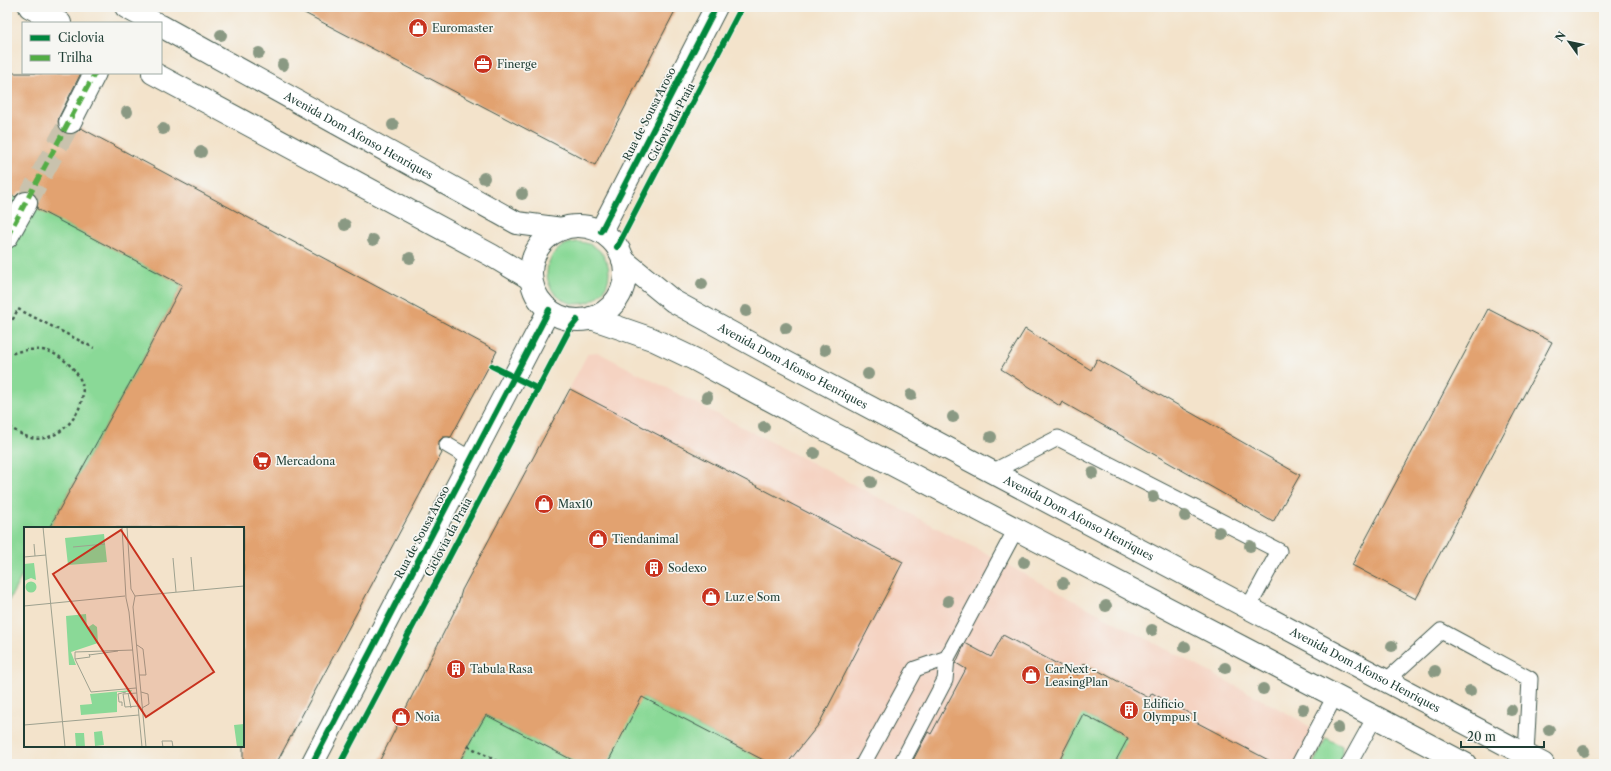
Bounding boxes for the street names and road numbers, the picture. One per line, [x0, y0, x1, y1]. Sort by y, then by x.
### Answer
street label: Rua de Sousa Aroso [619, 65, 679, 163]
street label: Ciclovia da Praia [644, 80, 698, 164]
street label: Avenida Dom Afonso Henriques [281, 88, 436, 182]
street label: Avenida Dom Afonso Henriques [715, 320, 870, 412]
street label: Avenida Dom Afonso Henriques [1001, 472, 1157, 564]
street label: Rua de Sousa Aroso [392, 483, 453, 581]
street label: Ciclovia da Praia [421, 495, 475, 579]
street label: Avenida Dom Afonso Henriques [1287, 624, 1443, 715]

